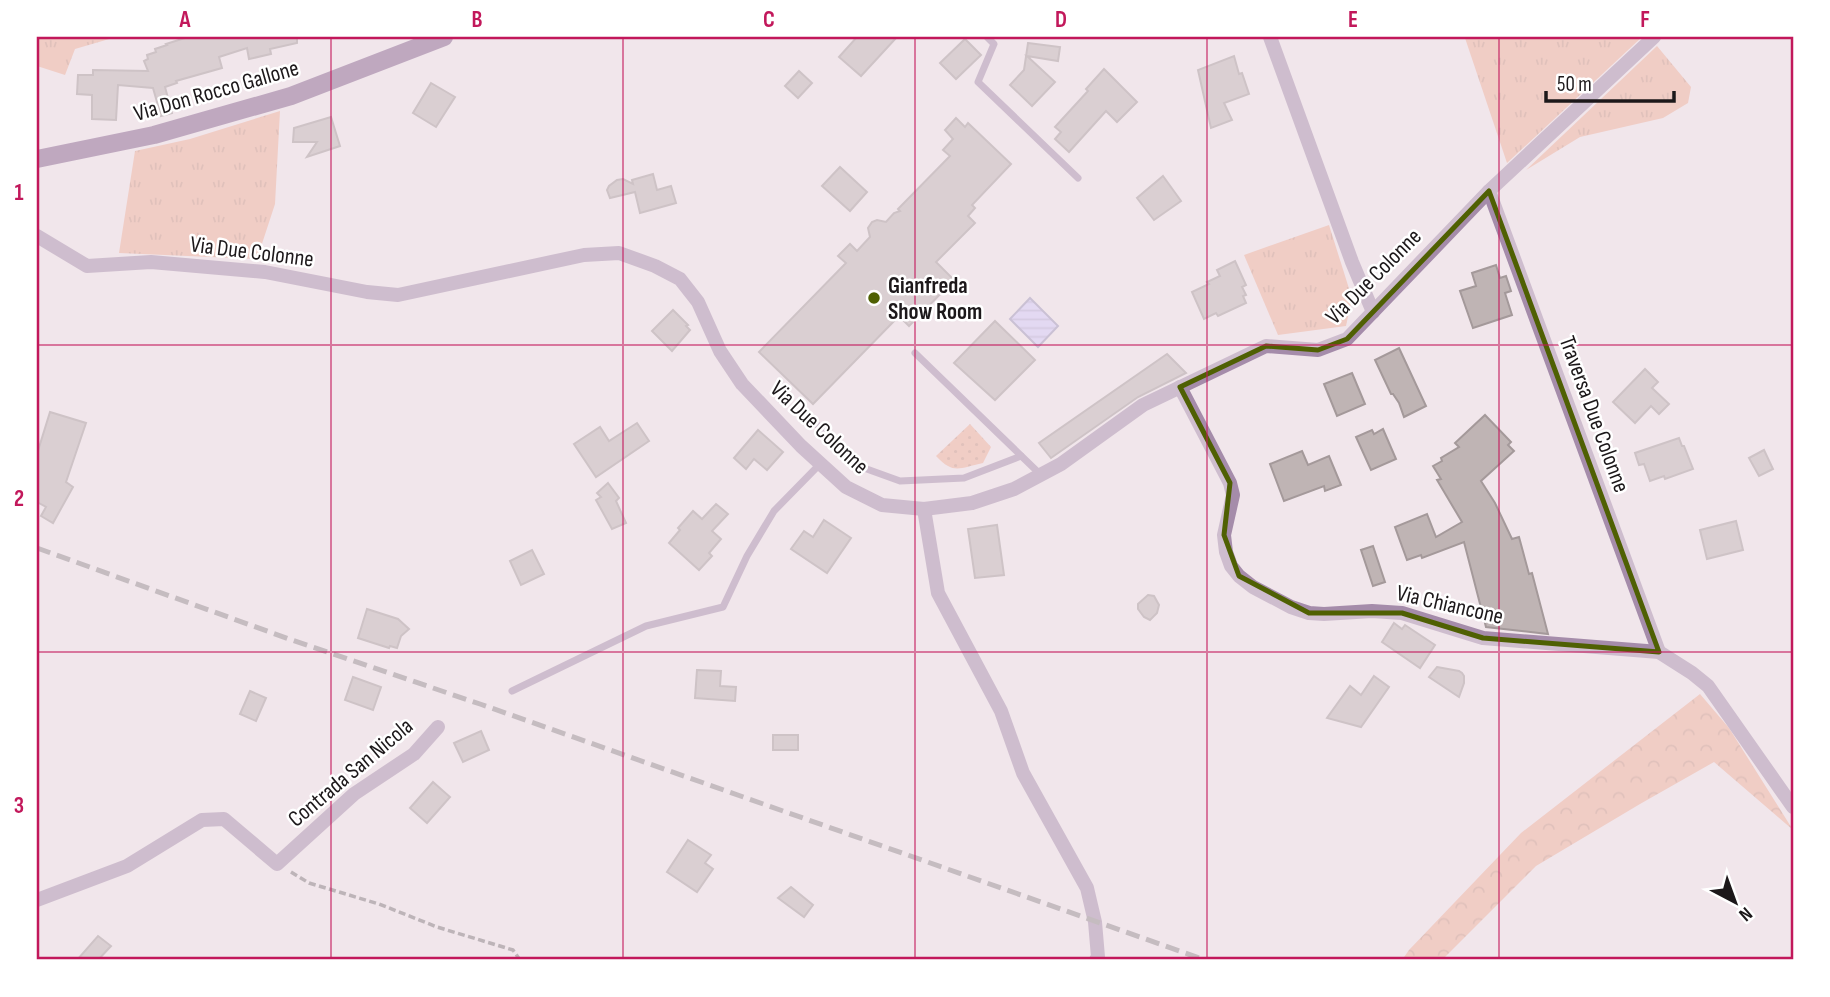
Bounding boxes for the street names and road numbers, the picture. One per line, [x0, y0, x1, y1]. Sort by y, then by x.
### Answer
street label: Via Don Rocco Gallone [131, 54, 302, 128]
street label: Via Due Colonne [1320, 223, 1428, 331]
street label: Via Due Colonne [189, 231, 315, 273]
street label: Traversa Due Colonne [1553, 332, 1635, 496]
street label: Via Due Colonne [764, 375, 874, 480]
street label: Via Chiancone [1394, 579, 1506, 631]
street label: Contrada San Nicola [282, 712, 419, 833]

